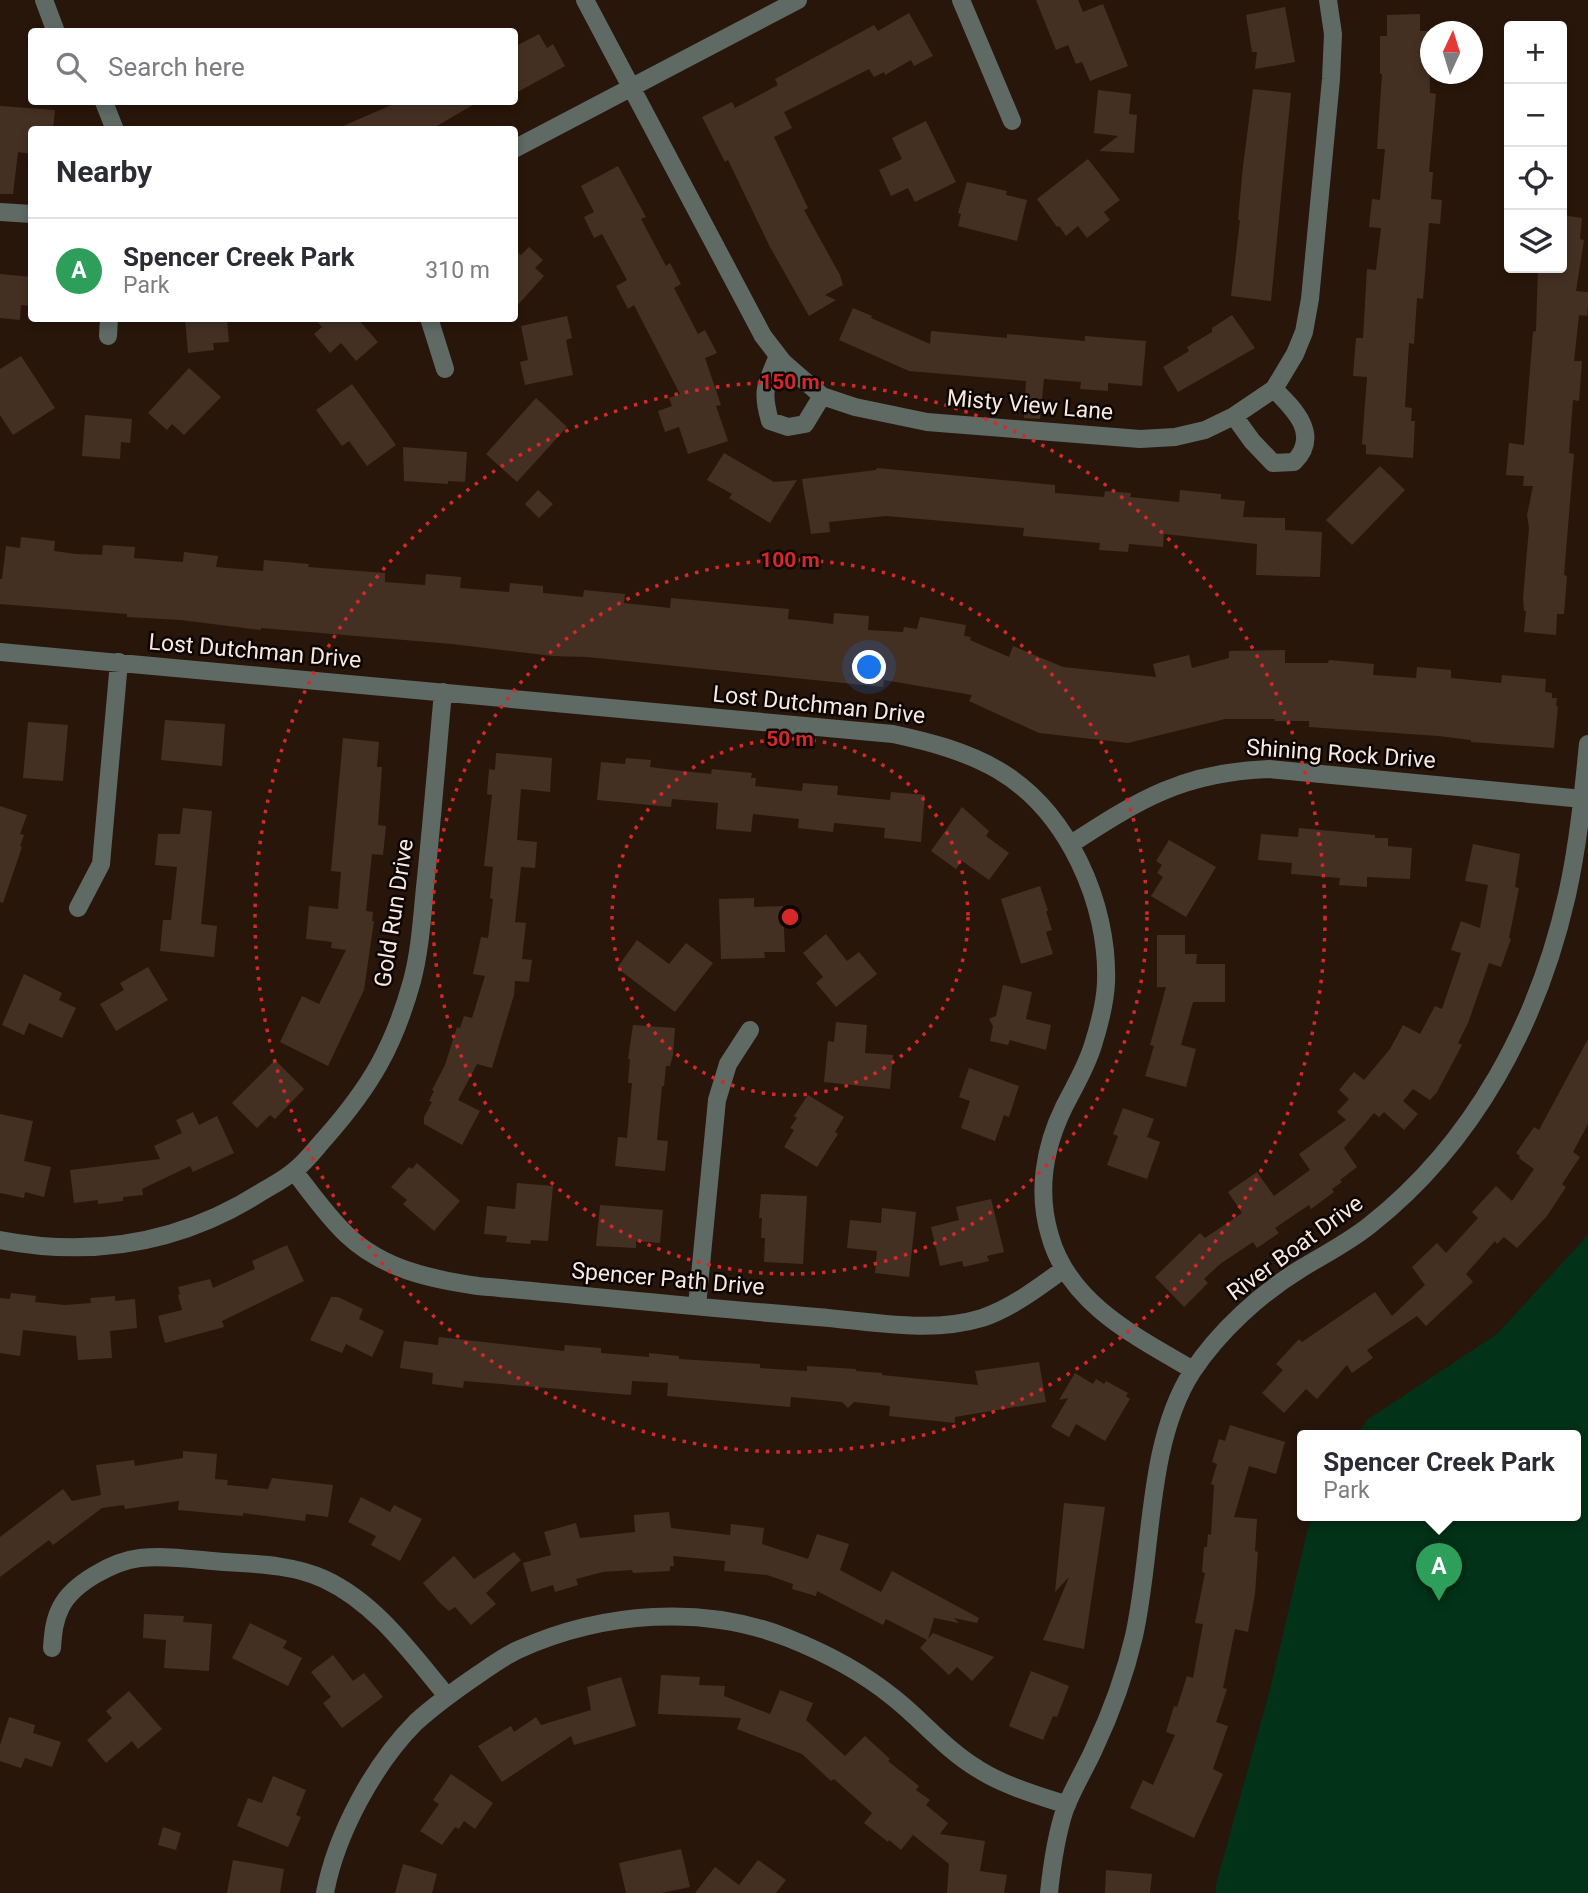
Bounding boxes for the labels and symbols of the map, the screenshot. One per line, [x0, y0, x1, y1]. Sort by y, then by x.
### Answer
north arrow [1420, 21, 1483, 84]
text: 150 m [760, 370, 820, 394]
street label: Misty View Lane [946, 384, 1114, 426]
text: 100 m [760, 548, 820, 572]
street label: Lost Dutchman Drive [148, 628, 362, 674]
your location [852, 650, 886, 684]
street label: Lost Dutchman Drive [711, 680, 927, 730]
text: 50 m [766, 727, 814, 751]
street label: Shining Rock Drive [1245, 734, 1437, 774]
street label: Gold Run Drive [369, 837, 419, 989]
centre of rings [778, 905, 802, 929]
street label: River Boat Drive [1222, 1190, 1368, 1306]
street label: Spencer Path Drive [570, 1257, 766, 1301]
pin: A [1416, 1543, 1462, 1601]

